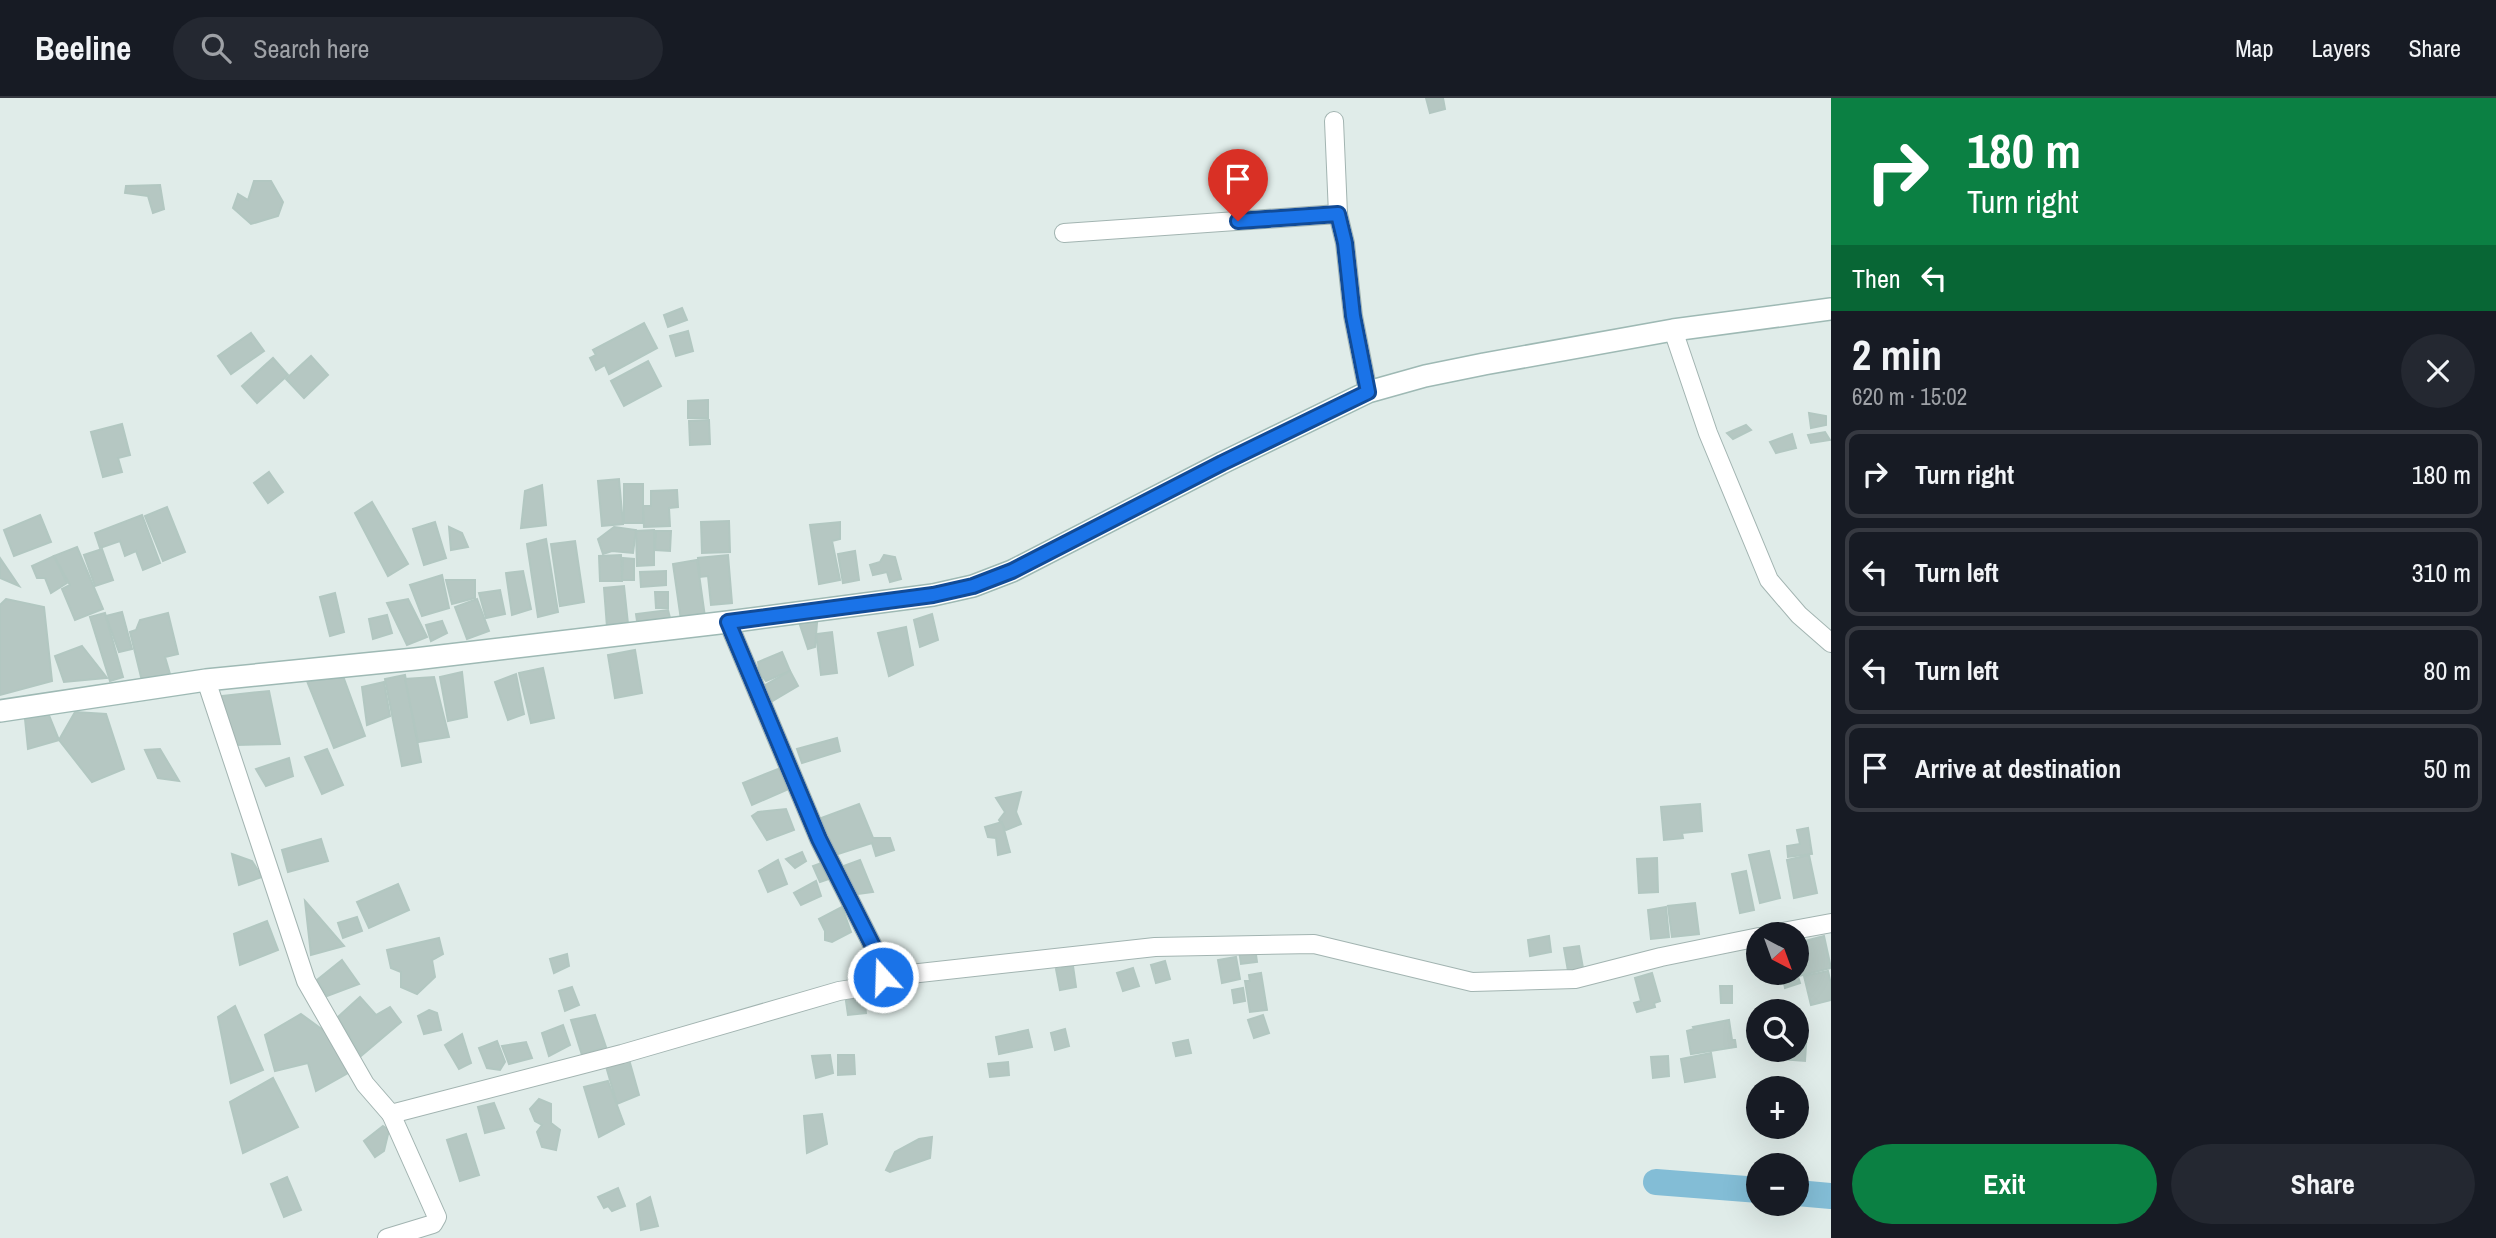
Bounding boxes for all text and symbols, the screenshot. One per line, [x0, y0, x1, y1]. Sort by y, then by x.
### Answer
search box [173, 17, 663, 80]
text: Beeline [35, 26, 131, 70]
icon: search [197, 29, 235, 67]
text: Search here [253, 31, 369, 66]
text: Map [2235, 32, 2273, 64]
text: Layers [2311, 32, 2370, 64]
text: Share [2408, 32, 2461, 64]
text: 180 m [1967, 117, 2081, 183]
icon: right [1852, 126, 1943, 217]
pin [1208, 149, 1268, 221]
icon: arrive [1219, 160, 1257, 198]
text: Turn right [1967, 180, 2079, 223]
icon: left [1915, 259, 1953, 297]
text: Then [1852, 261, 1901, 296]
text: 2 min [1852, 327, 1942, 383]
button: close [2401, 334, 2475, 408]
text: 620 m · 15:02 [1852, 381, 1967, 412]
icon: right [1856, 455, 1894, 493]
text: Turn right [1915, 457, 2014, 492]
text: 180 m [2412, 457, 2471, 492]
icon: left [1856, 553, 1894, 591]
text: Turn left [1915, 555, 1999, 590]
text: 310 m [2412, 555, 2471, 590]
icon: left [1856, 651, 1894, 689]
text: Turn left [1915, 653, 1999, 688]
text: 80 m [2424, 653, 2471, 688]
icon: arrive [1856, 749, 1894, 787]
text: Arrive at destination [1915, 751, 2121, 786]
text: 50 m [2424, 751, 2471, 786]
north arrow [1746, 922, 1810, 985]
map controls [1746, 922, 1809, 1216]
position arrow [846, 940, 920, 1014]
button: search [1746, 999, 1809, 1062]
button: + [1746, 1076, 1809, 1139]
button: Exit [1852, 1144, 2157, 1224]
button: Share [2171, 1144, 2475, 1224]
button: − [1746, 1153, 1809, 1216]

